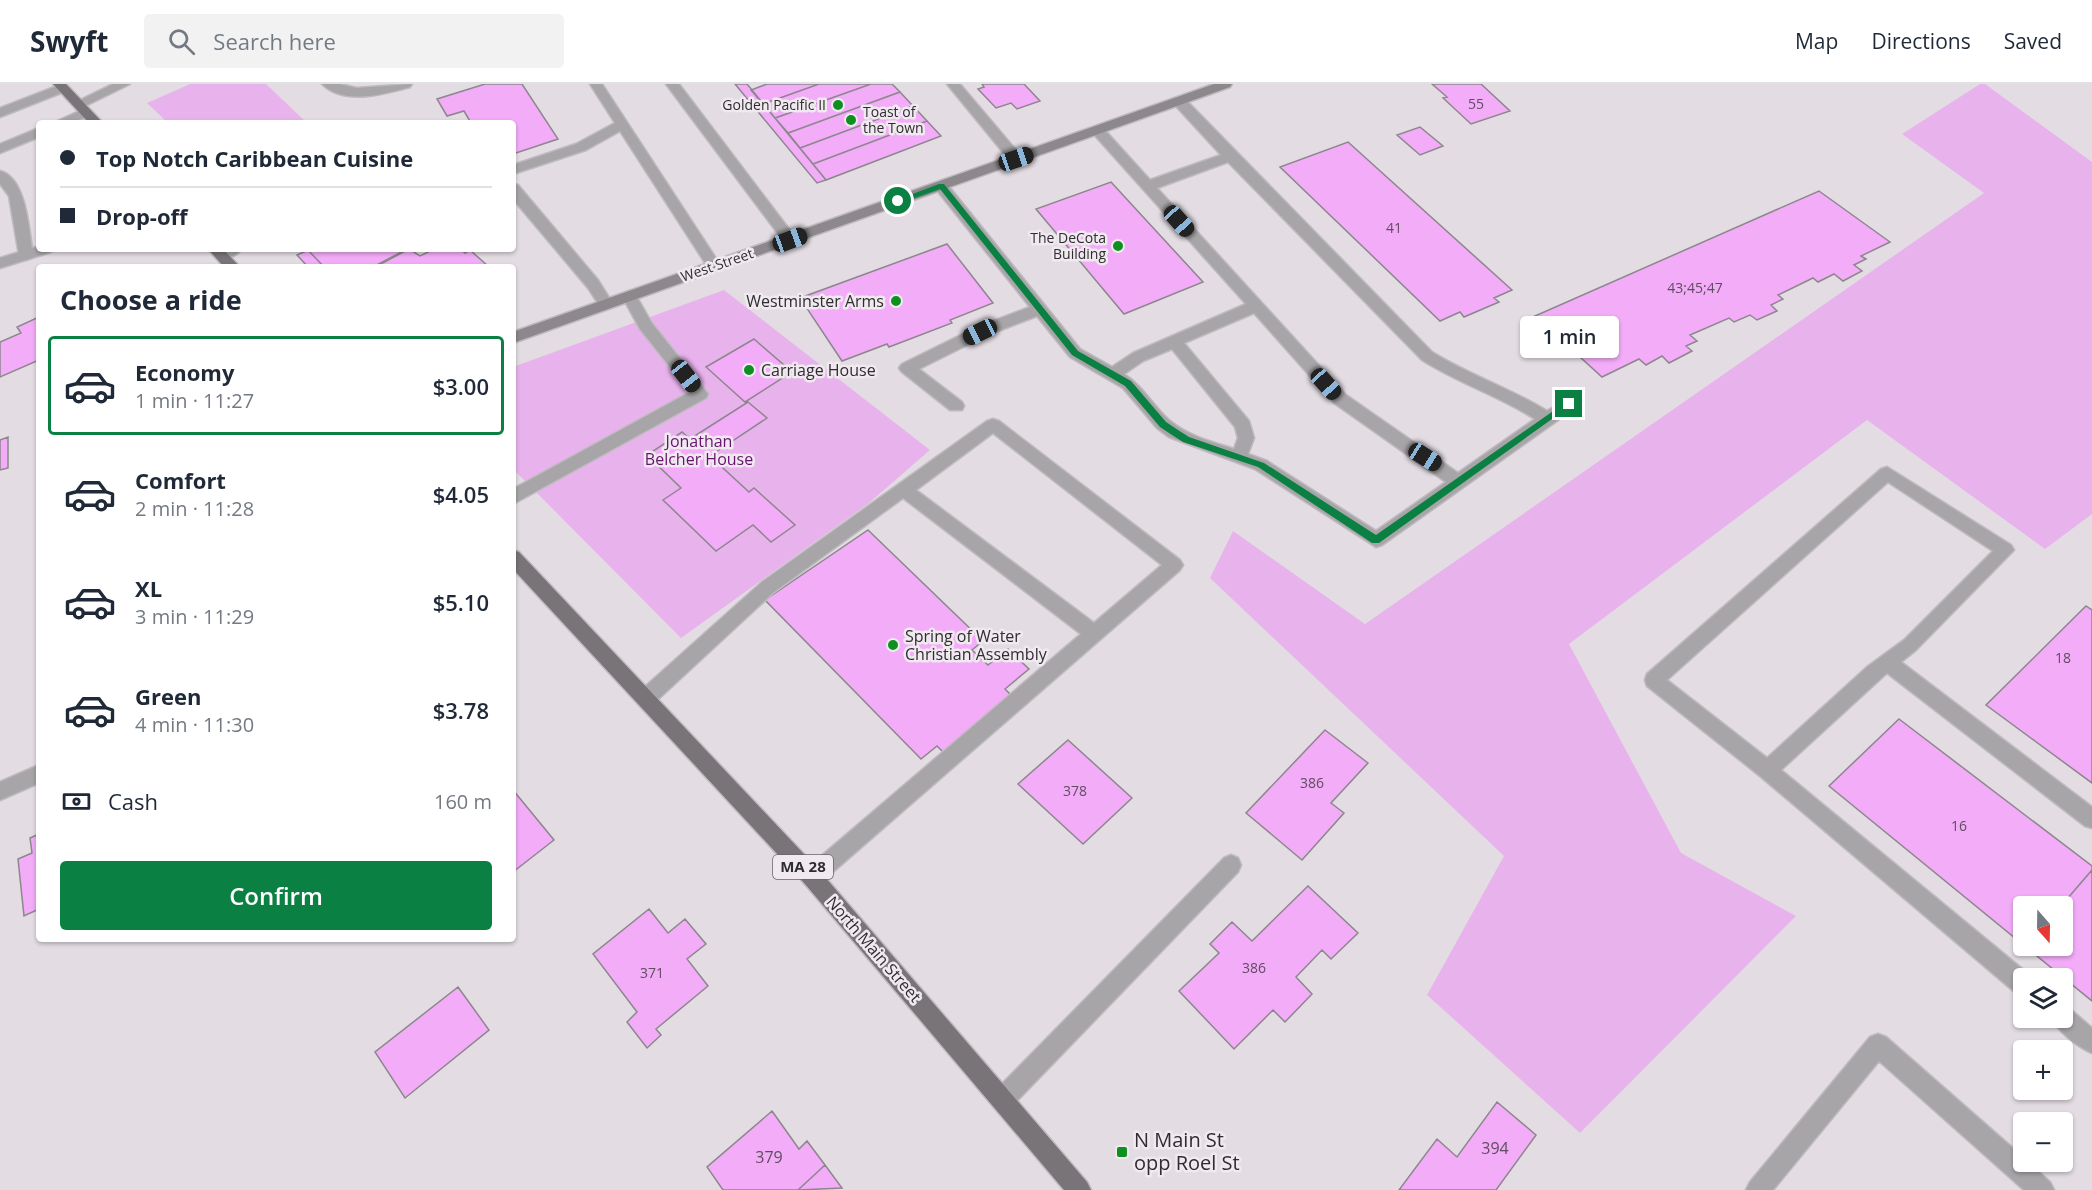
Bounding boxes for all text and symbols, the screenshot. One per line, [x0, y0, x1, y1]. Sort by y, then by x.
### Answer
search box [144, 14, 564, 68]
text: Swyft [30, 22, 108, 60]
icon: search [165, 25, 198, 58]
text: Search here [213, 26, 336, 56]
text: Map [1795, 27, 1838, 55]
text: Directions [1871, 27, 1971, 55]
text: Saved [2004, 27, 2062, 55]
house number: 55 [1468, 94, 1484, 113]
place label: Golden Pacific II [722, 95, 826, 114]
marker: Golden Pacific II [831, 98, 845, 112]
place label: Toast of the Town [863, 102, 924, 137]
marker: Toast of the Town [844, 113, 858, 127]
text: Top Notch Caribbean Cuisine [96, 143, 413, 173]
car [996, 145, 1036, 173]
route start [884, 187, 911, 214]
text: Drop-off [96, 201, 188, 231]
car [1160, 202, 1198, 240]
house number: 41 [1386, 218, 1402, 237]
car [770, 225, 810, 255]
place label: The DeCota Building [1030, 228, 1106, 263]
marker: The DeCota Building [1111, 239, 1125, 253]
street label: West Street [678, 243, 755, 286]
house number: 43;45;47 [1667, 278, 1723, 297]
text: Choose a ride [60, 281, 242, 318]
place label: Westminster Arms [746, 290, 884, 312]
marker: Westminster Arms [889, 294, 903, 308]
car [960, 316, 1000, 348]
callout: 1 min [1520, 317, 1618, 359]
text: 1 min [1543, 323, 1597, 350]
car [668, 356, 704, 396]
text: Economy [135, 357, 234, 387]
icon: car [63, 359, 117, 413]
place label: Carriage House [761, 359, 876, 381]
marker: Carriage House [742, 363, 756, 377]
car [1307, 365, 1345, 403]
text: $3.00 [433, 371, 489, 401]
text: 1 min · 11:27 [135, 387, 254, 414]
route end [1555, 390, 1582, 417]
park label: Jonathan Belcher House [645, 430, 753, 470]
car [1405, 440, 1445, 474]
text: Comfort [135, 465, 226, 495]
icon: car [63, 467, 117, 521]
text: $4.05 [433, 479, 489, 509]
text: 2 min · 11:28 [135, 495, 254, 522]
text: XL [135, 573, 162, 603]
icon: car [63, 575, 117, 629]
text: $5.10 [433, 587, 489, 617]
text: 3 min · 11:29 [135, 603, 254, 630]
place label: Spring of Water Christian Assembly [905, 625, 1048, 665]
marker: Spring of Water Christian Assembly [886, 638, 900, 652]
house number: 18 [2055, 648, 2071, 667]
text: Green [135, 681, 201, 711]
icon: car [63, 683, 117, 737]
text: $3.78 [433, 695, 489, 725]
text: 4 min · 11:30 [135, 711, 254, 738]
house number: 386 [1300, 773, 1324, 792]
house number: 378 [1063, 781, 1087, 800]
icon: cash [60, 785, 93, 818]
text: Cash [108, 786, 158, 816]
text: 160 m [434, 788, 492, 815]
house number: 16 [1951, 816, 1967, 835]
road number: MA 28 [773, 855, 833, 879]
button: Confirm [60, 861, 492, 930]
street label: North Main Street [822, 891, 926, 1007]
north arrow [2013, 896, 2073, 956]
map controls [2013, 896, 2073, 1172]
house number: 386 [1242, 958, 1266, 977]
house number: 371 [640, 963, 664, 982]
button: layers [2013, 968, 2073, 1028]
button: + [2013, 1040, 2073, 1100]
button: − [2013, 1112, 2073, 1172]
place label: N Main St opp Roel St [1134, 1126, 1240, 1176]
house number: 394 [1481, 1137, 1509, 1159]
marker: N Main St opp Roel St [1115, 1145, 1129, 1159]
house number: 379 [755, 1146, 783, 1168]

